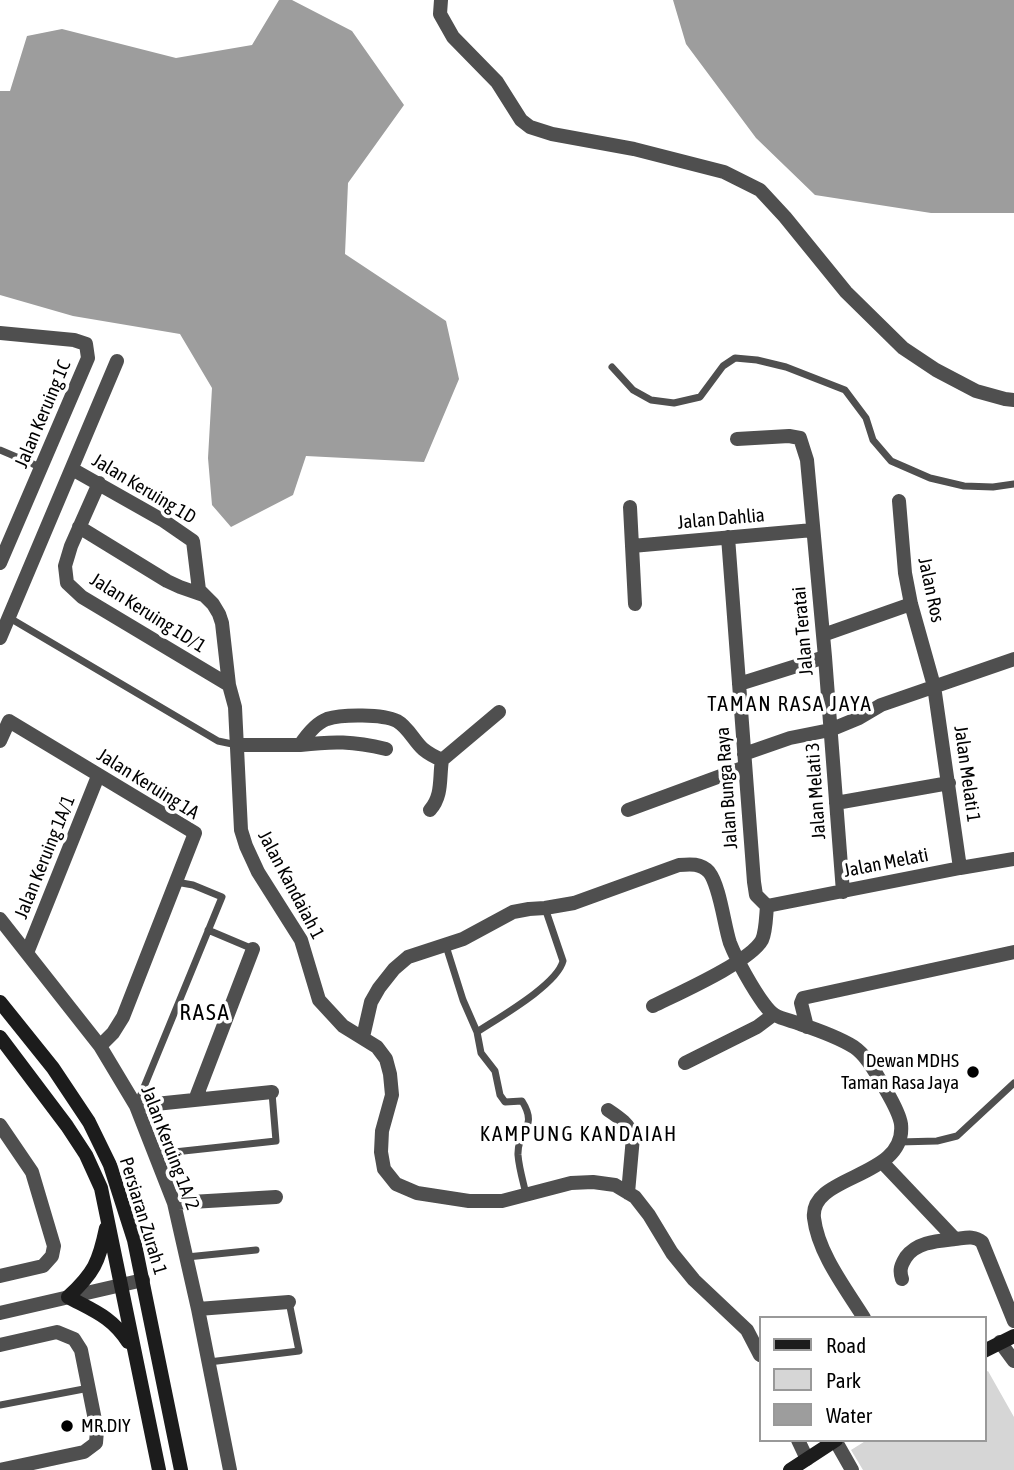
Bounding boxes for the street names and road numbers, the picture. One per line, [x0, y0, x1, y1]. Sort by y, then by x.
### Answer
street label: Jalan Keruing 1C [10, 357, 76, 471]
street label: Jalan Keruing 1D [88, 449, 200, 529]
street label: Jalan Dahlia [676, 504, 766, 534]
street label: Jalan Ros [913, 555, 949, 625]
street label: Jalan Keruing 1D/1 [86, 568, 210, 658]
street label: Jalan Teratai [788, 586, 818, 676]
street label: Jalan Melati 1 [949, 724, 985, 824]
street label: Jalan Bunga Raya [711, 726, 743, 850]
street label: Jalan Melati 3 [801, 742, 831, 840]
street label: Jalan Keruing 1A [93, 744, 203, 824]
street label: Jalan Keruing 1A/1 [10, 792, 80, 922]
street label: Jalan Kandaiah 1 [253, 827, 329, 943]
street label: Jalan Melati [842, 844, 930, 882]
street label: Jalan Keruing 1A/2 [136, 1083, 204, 1213]
street label: Persiaran Zurah 1 [114, 1154, 172, 1278]

